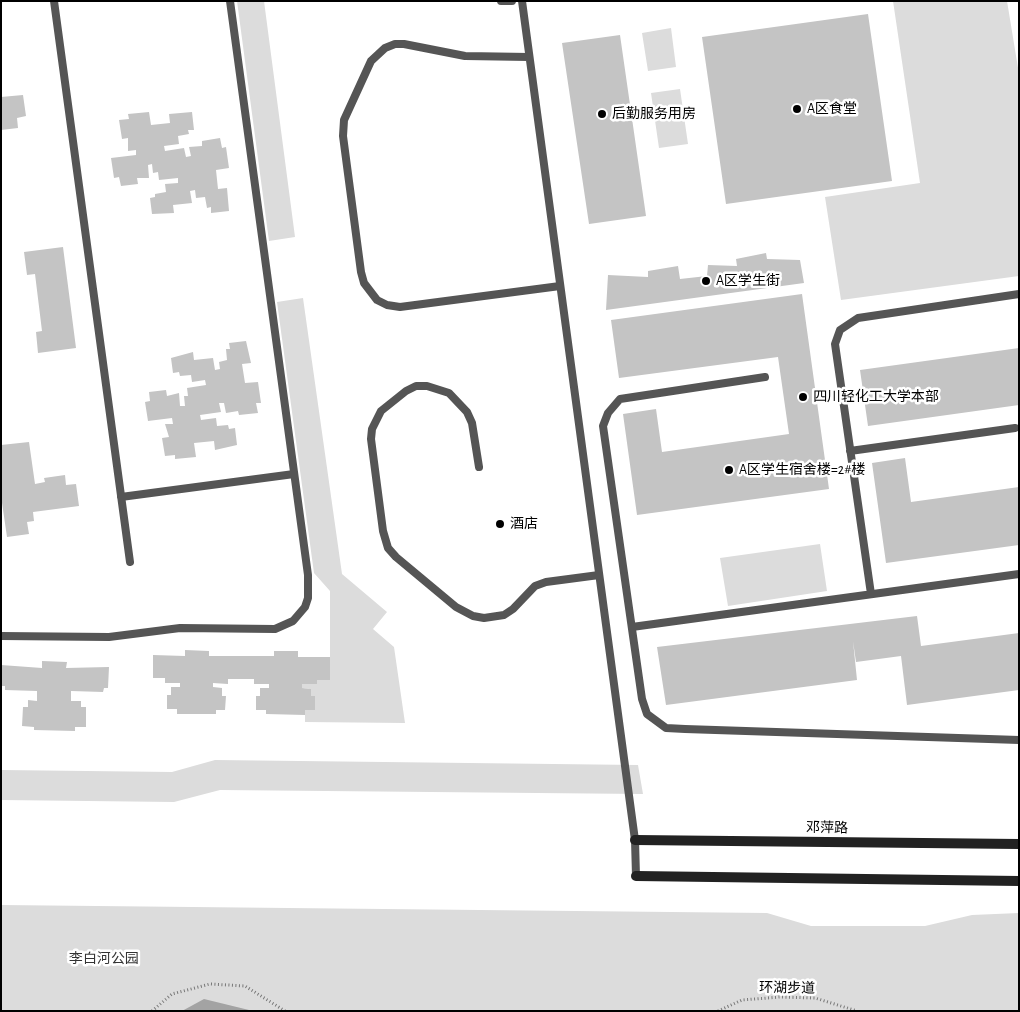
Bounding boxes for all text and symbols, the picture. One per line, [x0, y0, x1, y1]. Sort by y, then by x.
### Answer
place label: A区食堂 [807, 101, 857, 117]
marker: A区食堂 [791, 103, 803, 115]
place label: 后勤服务用房 [612, 106, 696, 122]
marker: 后勤服务用房 [596, 108, 608, 120]
place label: A区学生街 [716, 273, 780, 289]
marker: A区学生街 [700, 275, 712, 287]
place label: 四川轻化工大学本部 [813, 389, 939, 405]
marker: 四川轻化工大学本部 [797, 391, 809, 403]
place label: A区学生宿舍楼=2#楼 [739, 462, 865, 478]
marker: A区学生宿舍楼=2#楼 [723, 464, 735, 476]
place label: 酒店 [510, 516, 538, 532]
marker: 酒店 [494, 518, 506, 530]
street label: 邓萍路 [806, 819, 848, 837]
park label: 李白河公园 [69, 951, 139, 967]
street label: 环湖步道 [759, 979, 815, 997]

